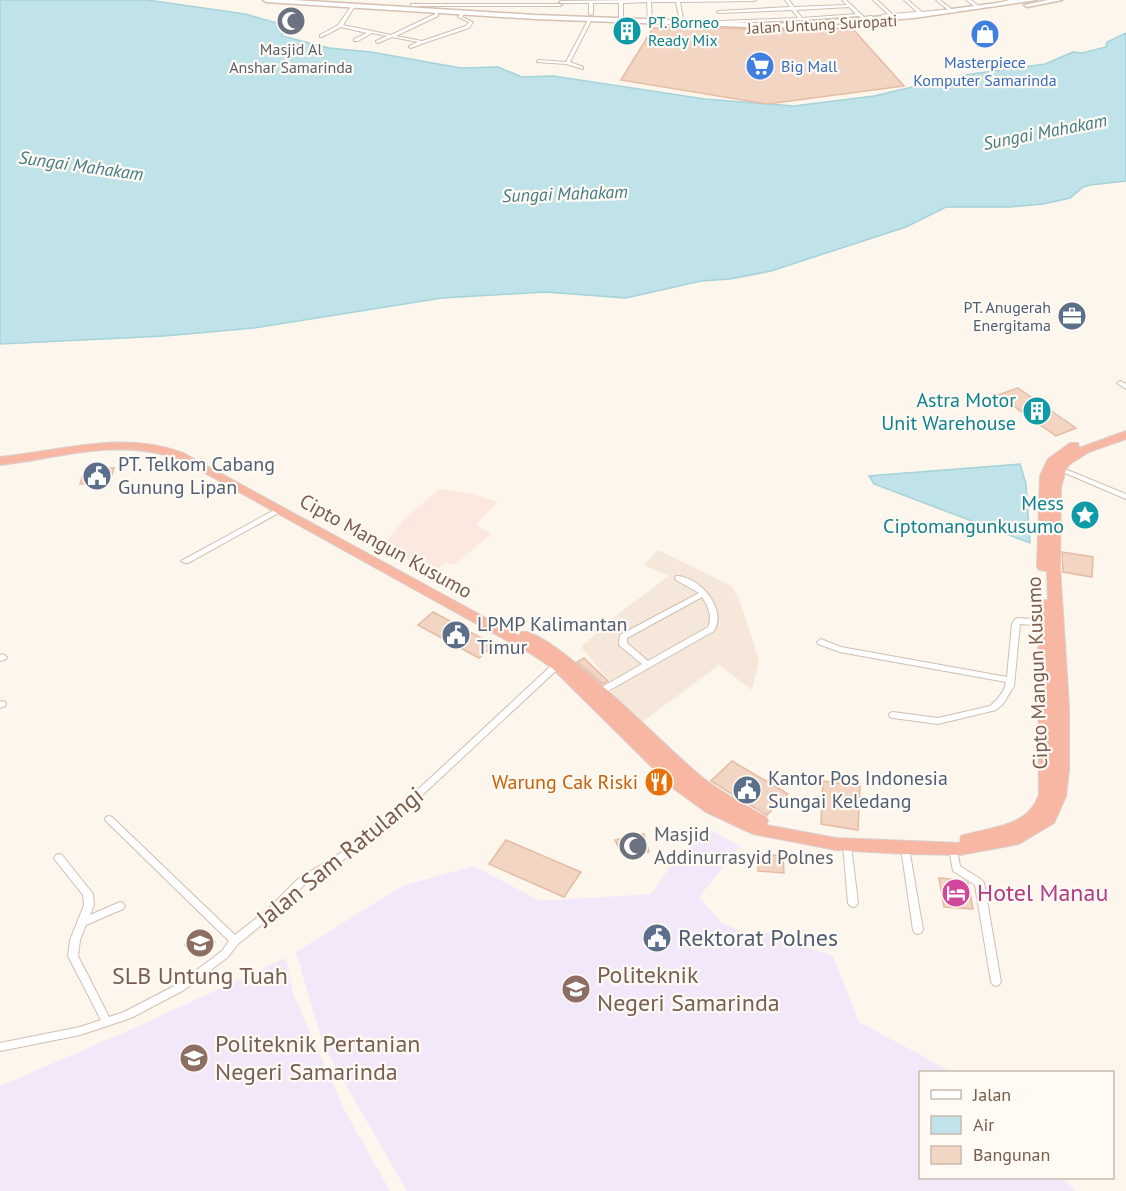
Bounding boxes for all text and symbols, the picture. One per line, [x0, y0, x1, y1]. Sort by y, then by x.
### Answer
mosque icon: Masjid Al Anshar Samarinda [275, 5, 307, 37]
street label: Jalan Untung Suropati [745, 10, 898, 38]
place label: PT. Borneo Ready Mix [648, 12, 719, 50]
building icon: PT. Borneo Ready Mix [611, 15, 643, 47]
shop icon: Masterpiece Komputer Samarinda [969, 18, 1001, 50]
place label: Masjid Al Anshar Samarinda [229, 39, 353, 77]
supermarket icon: Big Mall [744, 50, 776, 82]
place label: Masterpiece Komputer Samarinda [913, 52, 1057, 90]
place label: Big Mall [781, 56, 838, 76]
water label: Sungai Mahakam [981, 108, 1109, 155]
water label: Sungai Mahakam [17, 145, 145, 186]
water label: Sungai Mahakam [502, 180, 628, 207]
place label: PT. Anugerah Energitama [964, 297, 1051, 335]
office icon: PT. Anugerah Energitama [1056, 300, 1088, 332]
place label: Astra Motor Unit Warehouse [881, 387, 1016, 436]
building icon: Astra Motor Unit Warehouse [1021, 395, 1053, 427]
place label: PT. Telkom Cabang Gunung Lipan [118, 451, 275, 500]
public building icon: PT. Telkom Cabang Gunung Lipan [81, 460, 113, 492]
street label: Cipto Mangun Kusumo [295, 488, 477, 604]
place label: Mess Ciptomangunkusumo [883, 490, 1064, 539]
place icon: Mess Ciptomangunkusumo [1069, 499, 1101, 531]
street label: Cipto Mangun Kusumo [1021, 576, 1053, 770]
place label: LPMP Kalimantan Timur [477, 611, 628, 660]
public building icon: LPMP Kalimantan Timur [440, 619, 472, 651]
place label: Kantor Pos Indonesia Sungai Keledang [768, 765, 948, 814]
restaurant icon: Warung Cak Riski [643, 766, 675, 798]
place label: Warung Cak Riski [492, 769, 638, 795]
public building icon: Kantor Pos Indonesia Sungai Keledang [731, 774, 763, 806]
street label: Jalan Sam Ratulangi [249, 780, 430, 934]
place label: Masjid Addinurrasyid Polnes [654, 821, 834, 870]
mosque icon: Masjid Addinurrasyid Polnes [617, 830, 649, 862]
hotel icon: Hotel Manau [940, 877, 972, 909]
place label: Hotel Manau [977, 877, 1108, 908]
public building icon: Rektorat Polnes [641, 922, 673, 954]
place label: Rektorat Polnes [678, 922, 838, 953]
school or university icon: SLB Untung Tuah [184, 927, 216, 959]
place label: Politeknik Negeri Samarinda [597, 959, 780, 1018]
place label: SLB Untung Tuah [112, 960, 288, 991]
school or university icon: Politeknik Negeri Samarinda [560, 973, 592, 1005]
place label: Politeknik Pertanian Negeri Samarinda [215, 1028, 420, 1087]
school or university icon: Politeknik Pertanian Negeri Samarinda [178, 1042, 210, 1074]
legend [919, 1071, 1114, 1179]
text: Jalan [972, 1083, 1011, 1106]
text: Air [973, 1113, 994, 1136]
text: Bangunan [973, 1143, 1050, 1166]

